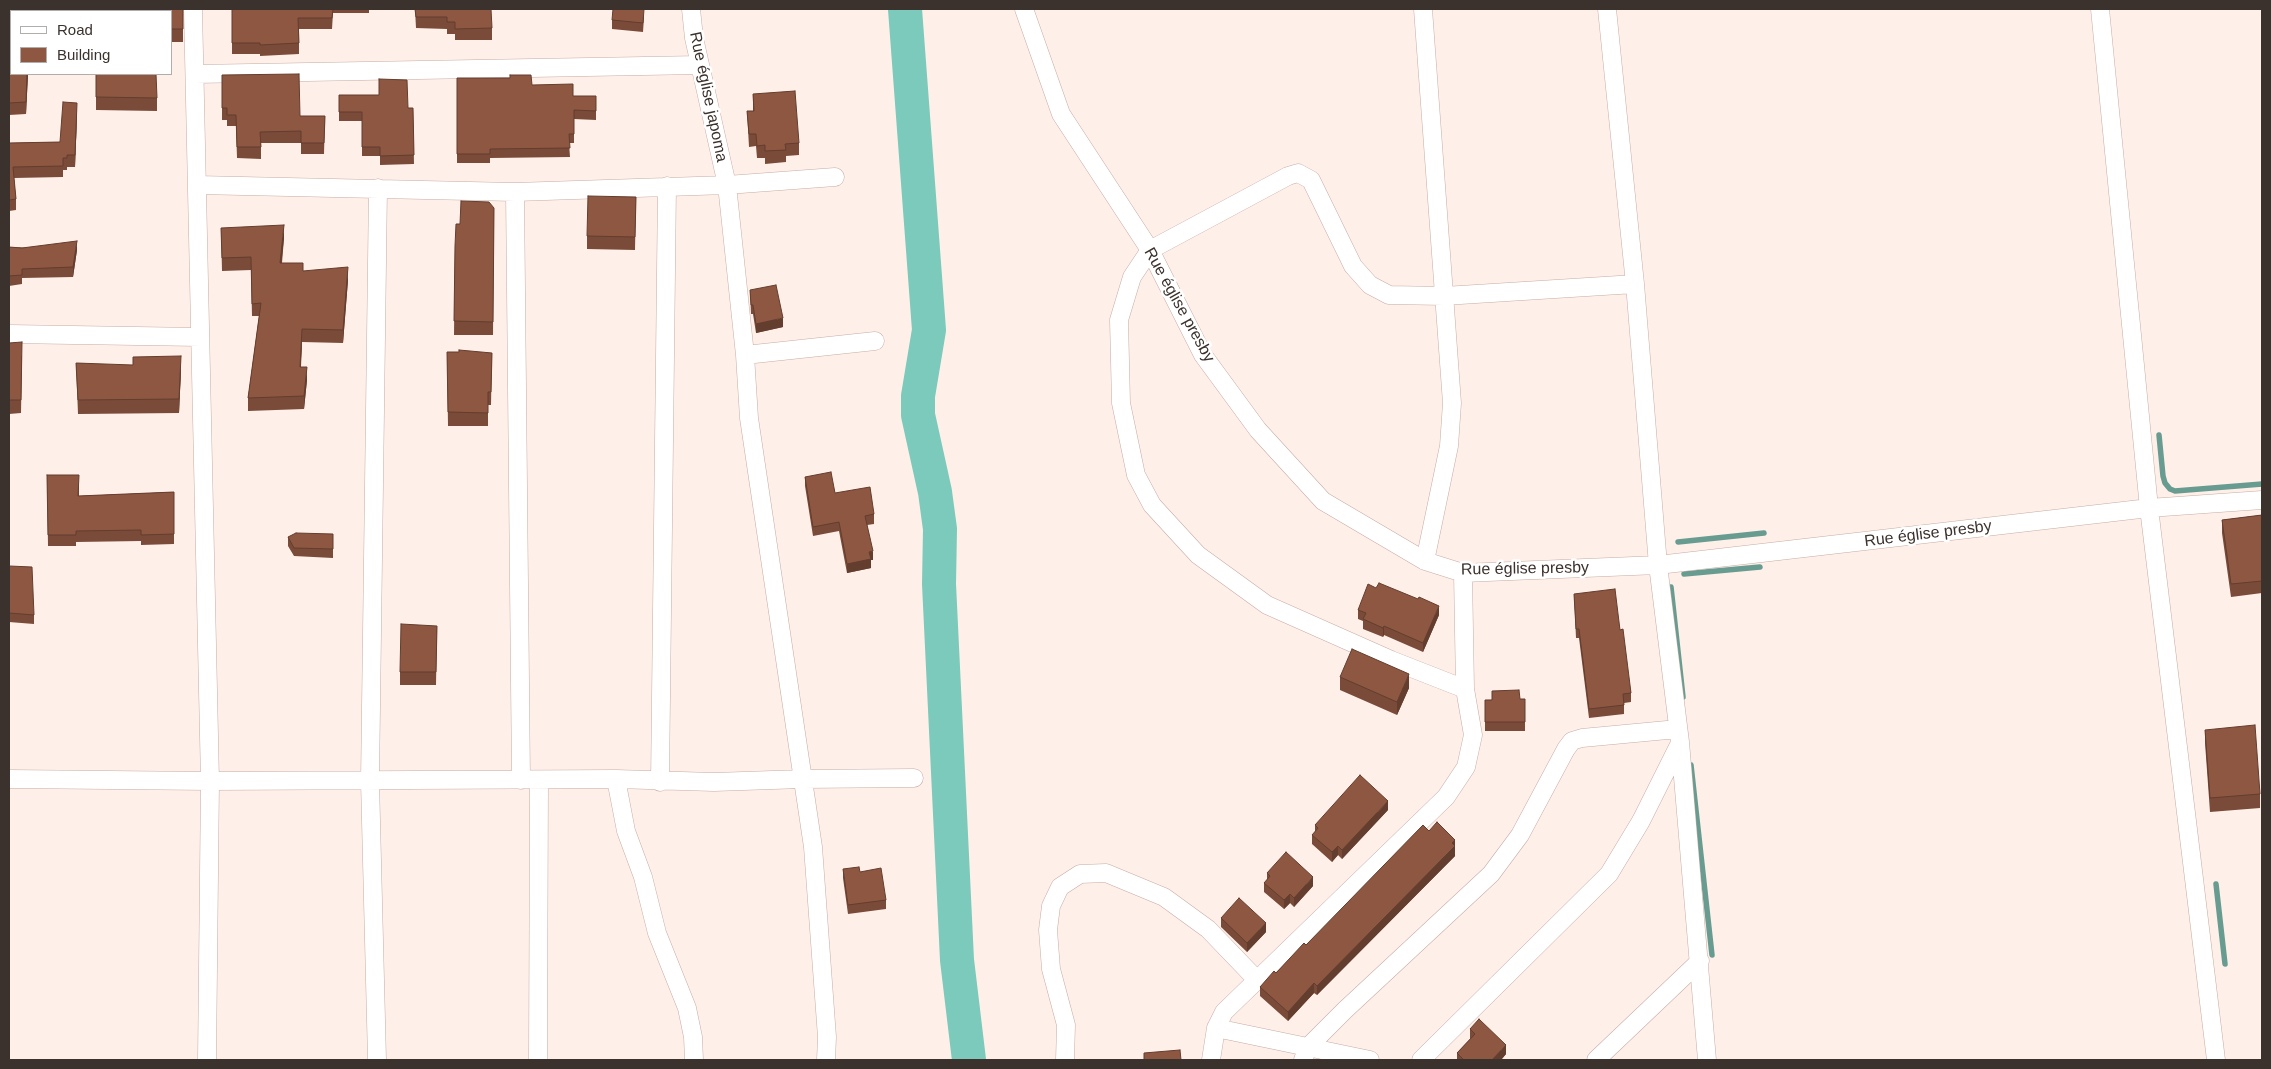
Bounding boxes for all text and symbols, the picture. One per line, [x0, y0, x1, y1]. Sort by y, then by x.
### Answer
legend [10, 10, 172, 75]
text: Road [57, 21, 93, 38]
street label: Rue église japoma [685, 30, 731, 164]
text: Building [57, 46, 110, 63]
street label: Rue église presby [1140, 244, 1218, 366]
street label: Rue église presby [1863, 517, 1993, 551]
street label: Rue église presby [1461, 558, 1589, 580]

